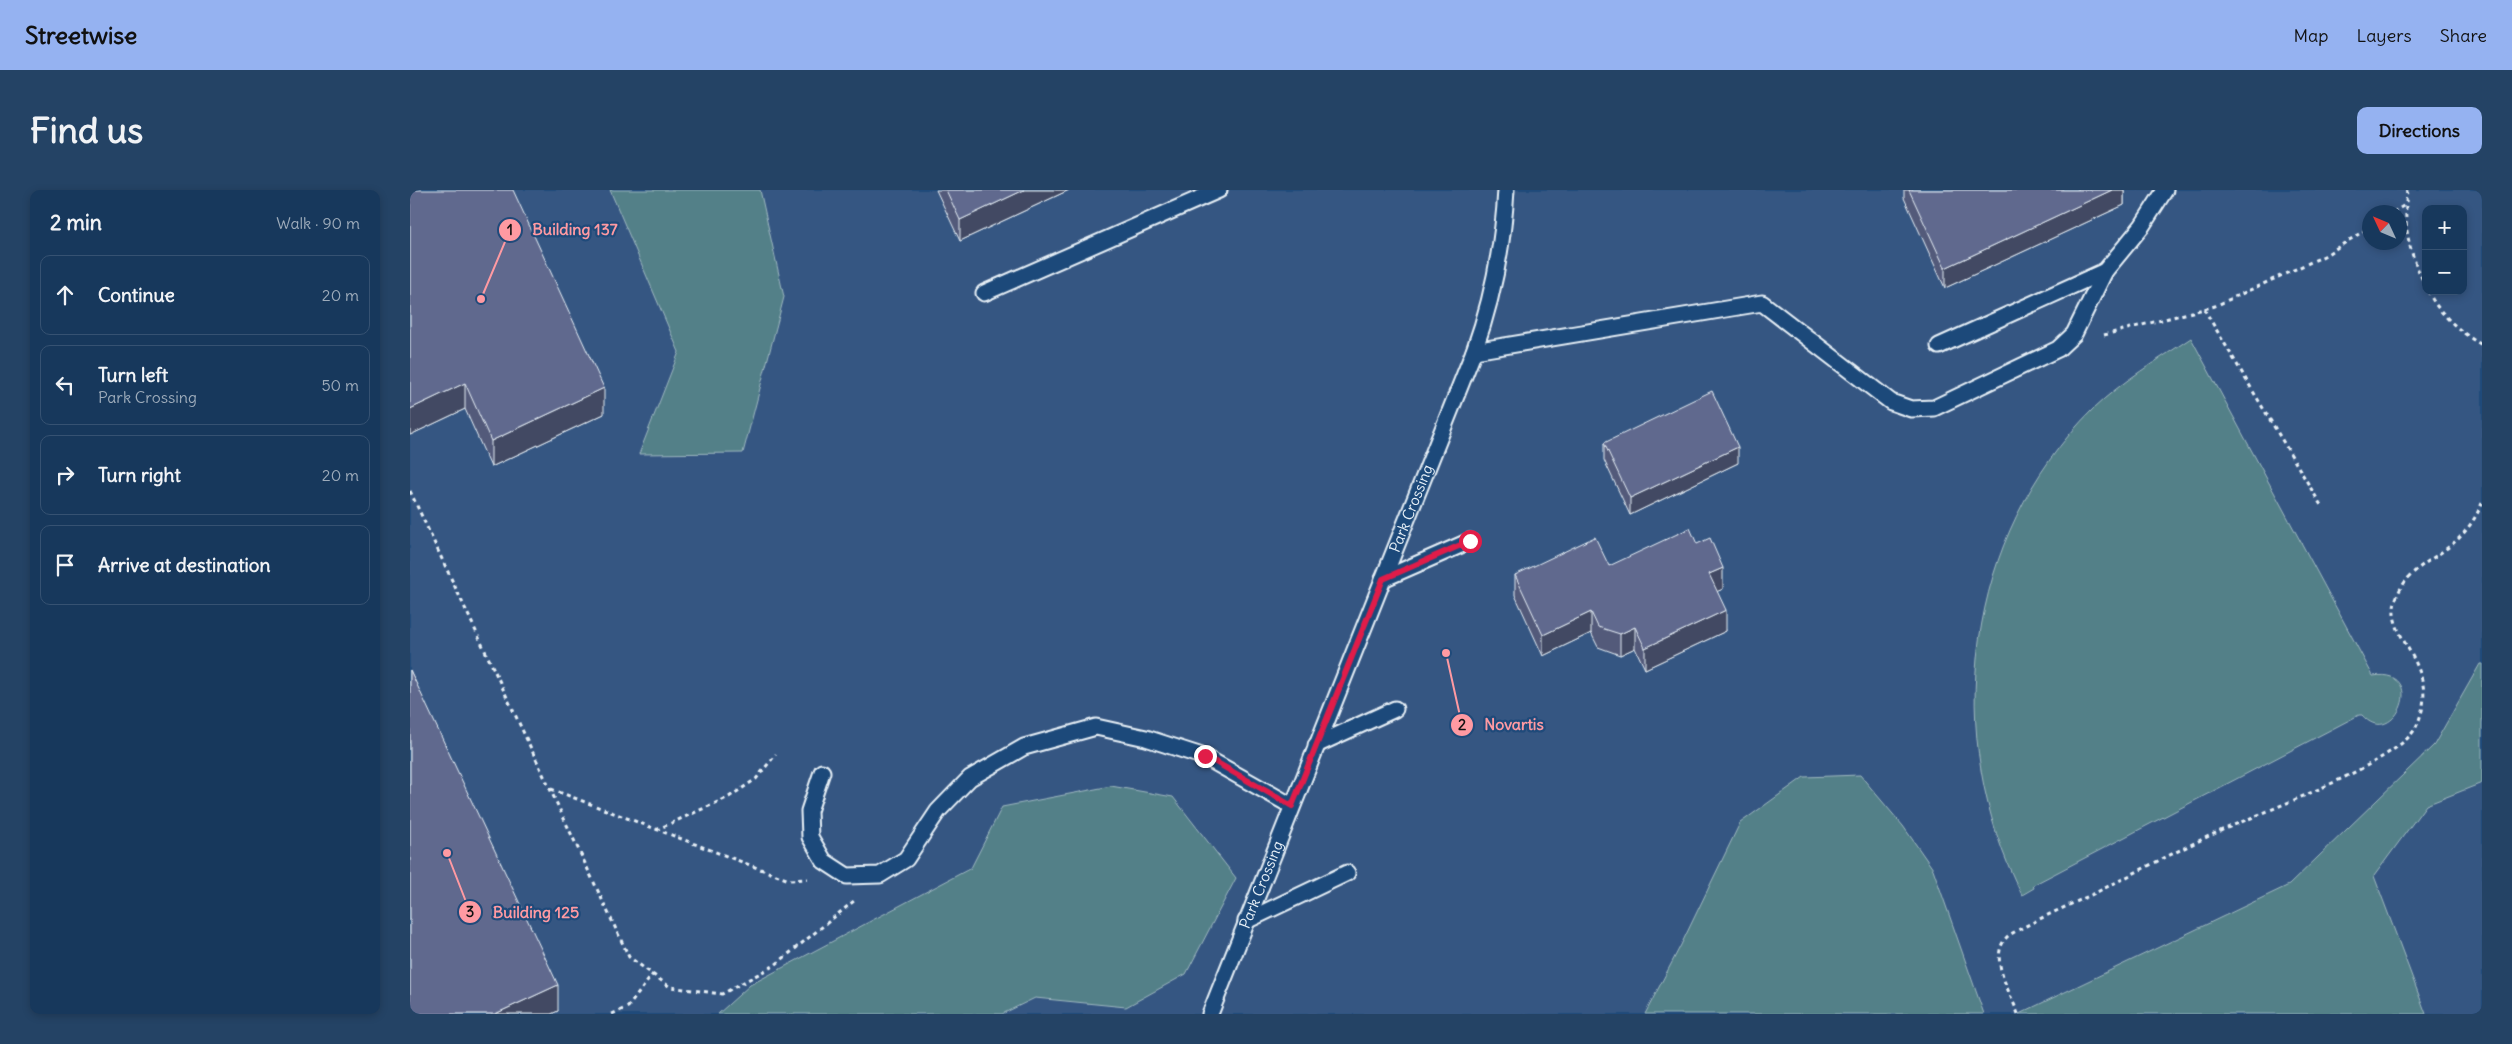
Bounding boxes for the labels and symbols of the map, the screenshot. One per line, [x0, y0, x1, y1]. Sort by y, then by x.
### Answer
north arrow [2362, 205, 2407, 250]
callout: Building 137 [498, 214, 628, 245]
text: Building 137 [532, 219, 618, 240]
text: 1 [507, 220, 513, 239]
street label: Park Crossing [1385, 462, 1437, 555]
route start [1459, 530, 1482, 553]
callout: Novartis [1449, 709, 1554, 740]
text: Novartis [1484, 714, 1544, 734]
text: 2 [1458, 715, 1466, 734]
route end [1194, 745, 1217, 768]
street label: Park Crossing [1235, 838, 1287, 931]
callout: Building 125 [457, 897, 589, 928]
text: 3 [466, 902, 474, 921]
text: Building 125 [493, 902, 579, 923]

